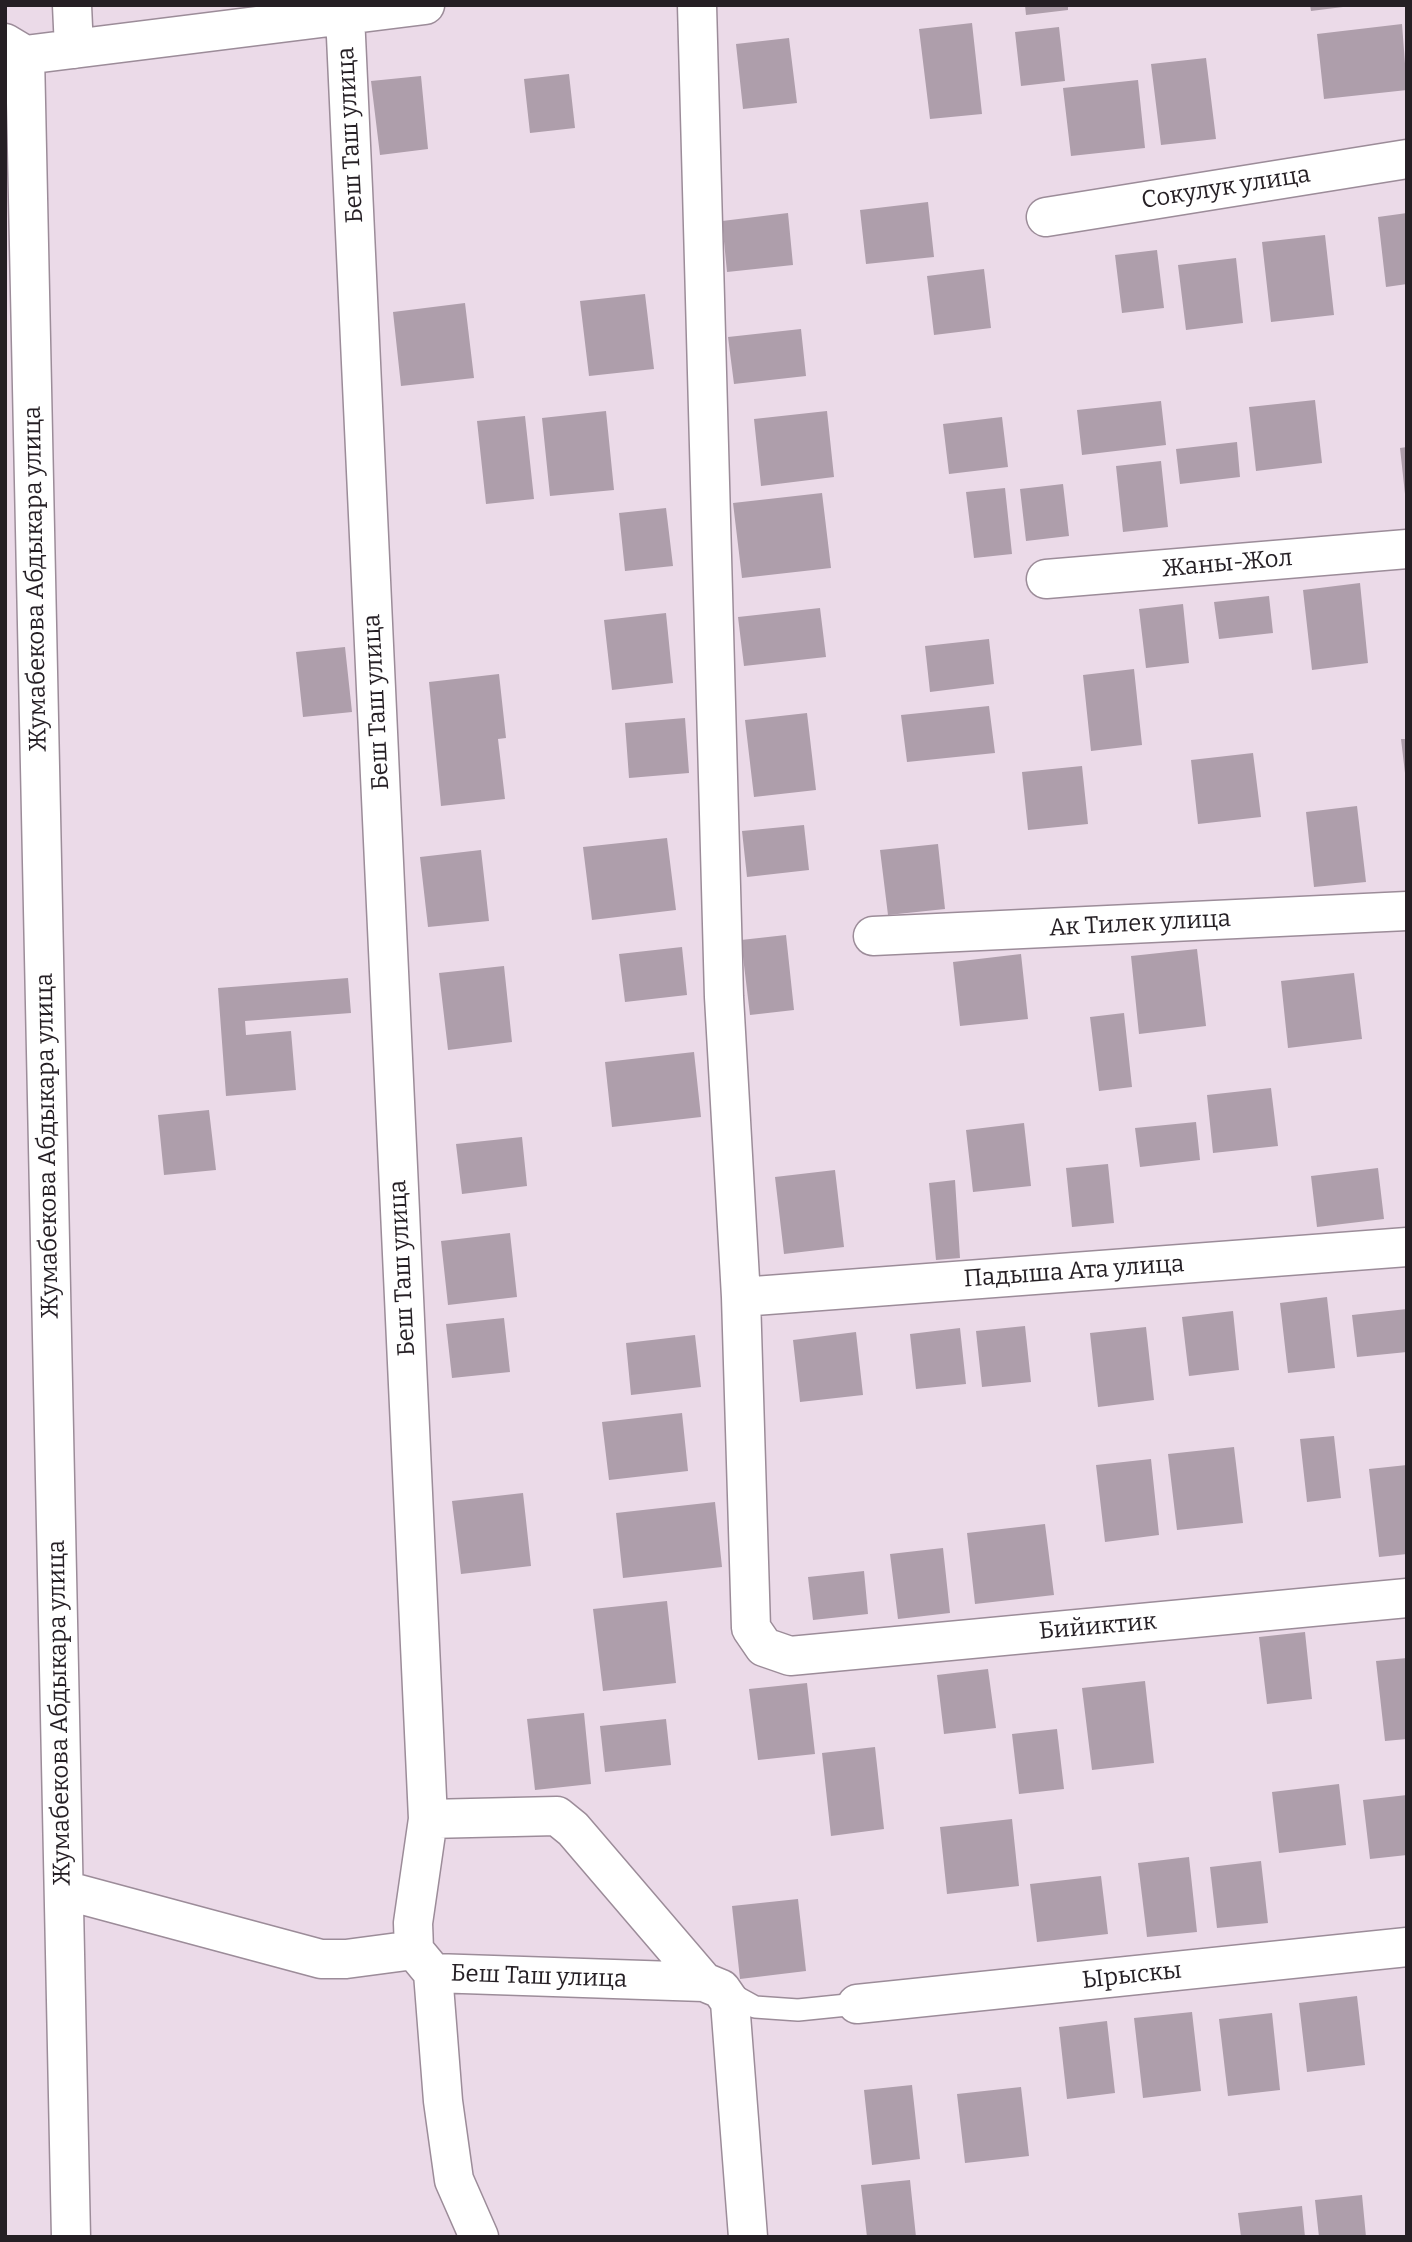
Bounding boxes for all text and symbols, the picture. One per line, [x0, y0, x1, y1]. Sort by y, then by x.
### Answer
street label: Беш Таш улица [332, 46, 370, 224]
street label: Сокулук улица [1140, 160, 1312, 216]
street label: Жумабекова Абдыкара улица [19, 406, 53, 752]
street label: Жаны-Жол [1160, 544, 1294, 584]
street label: Беш Таш улица [358, 613, 396, 791]
street label: Ак Тилек улица [1048, 905, 1232, 943]
street label: Жумабекова Абдыкара улица [31, 973, 65, 1319]
street label: Беш Таш улица [384, 1179, 422, 1357]
street label: Падыша Ата улица [963, 1250, 1185, 1294]
street label: Жумабекова Абдыкара улица [43, 1540, 77, 1886]
street label: Бийиктик [1038, 1608, 1158, 1646]
street label: Ырыскы [1081, 1956, 1183, 1996]
street label: Беш Таш улица [450, 1960, 628, 1994]

